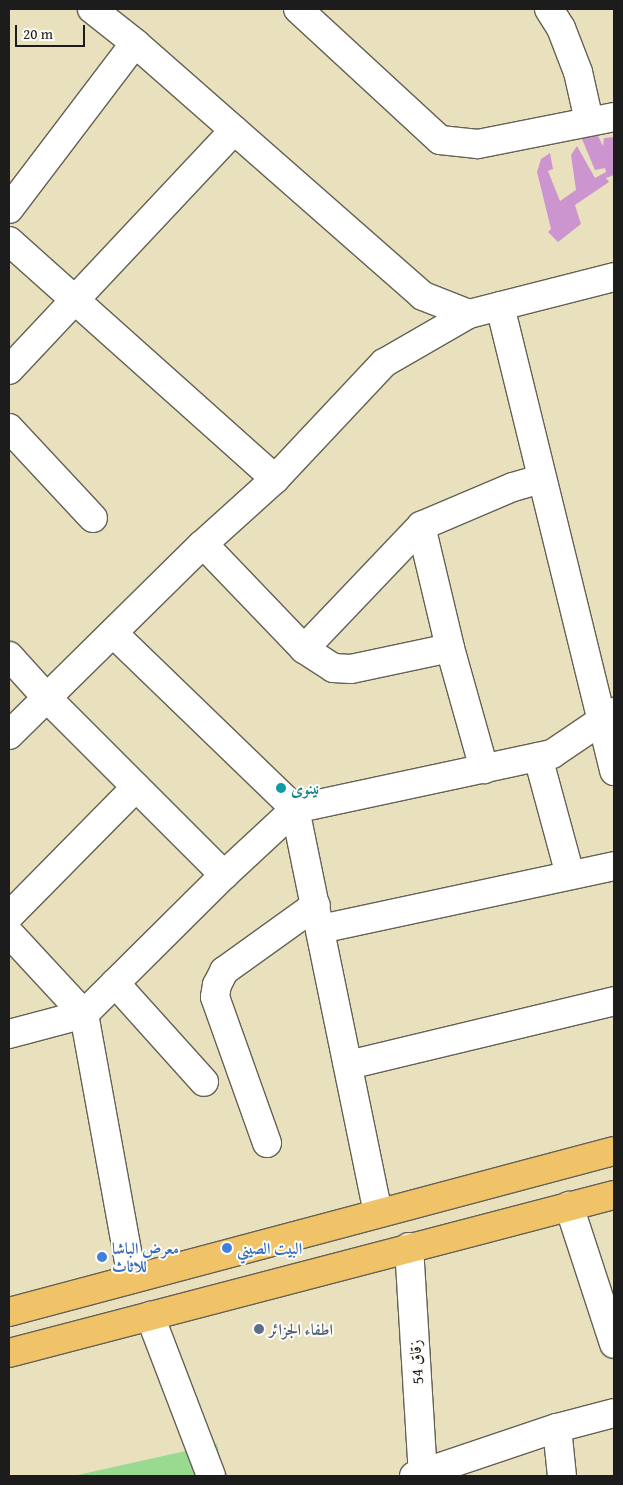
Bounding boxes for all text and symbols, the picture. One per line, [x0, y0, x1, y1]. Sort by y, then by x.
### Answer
scale bar [18, 15, 88, 47]
text: 20 m [23, 23, 53, 44]
place label: نينوى [291, 778, 319, 798]
marker: نينوى [275, 782, 287, 794]
place label: معرض الباشا للاثاث [112, 1238, 179, 1276]
place label: البيت الصيني [237, 1238, 302, 1258]
marker: البيت الصيني [221, 1242, 233, 1254]
marker: معرض الباشا للاثاث [96, 1251, 108, 1263]
place label: اطفاء الجزائر [269, 1319, 333, 1339]
marker: اطفاء الجزائر [253, 1323, 265, 1335]
street label: زقاق 54 [405, 1339, 427, 1385]

